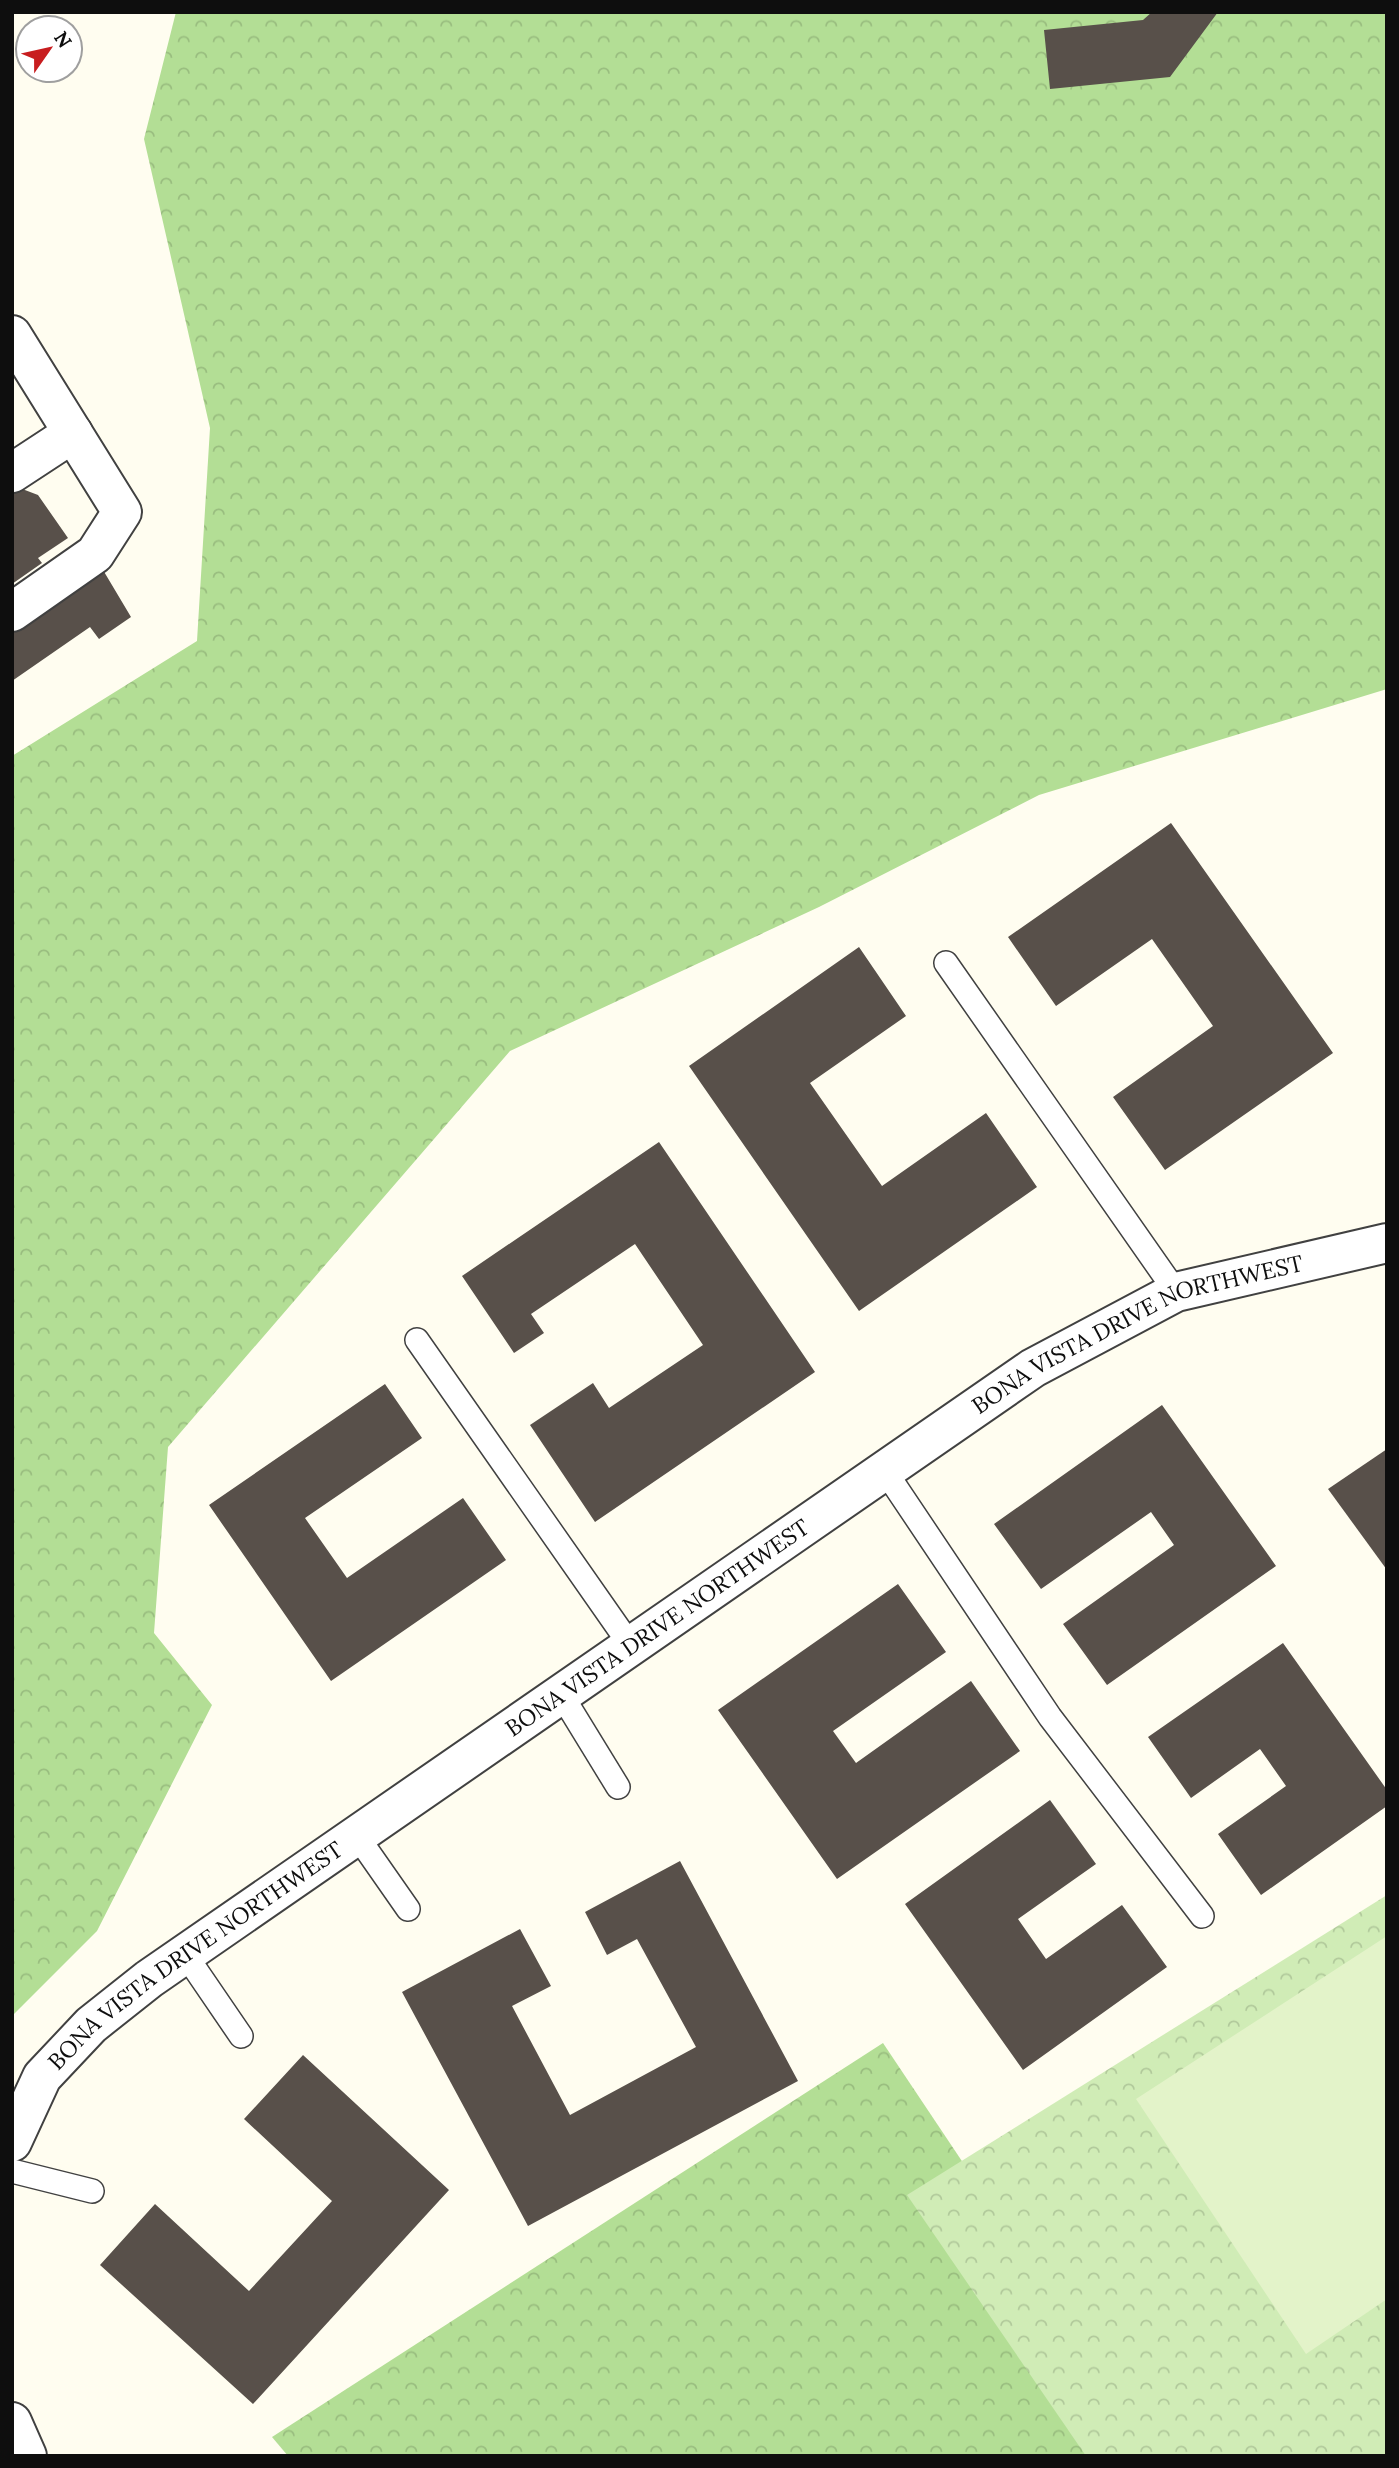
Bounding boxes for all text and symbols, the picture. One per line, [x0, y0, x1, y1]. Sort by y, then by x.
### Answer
north arrow [14, 14, 84, 84]
text: N [49, 27, 77, 53]
street label: BONA VISTA DRIVE NORTHWEST [966, 1248, 1306, 1420]
street label: BONA VISTA DRIVE NORTHWEST [500, 1512, 815, 1742]
street label: BONA VISTA DRIVE NORTHWEST [41, 1834, 348, 2076]

